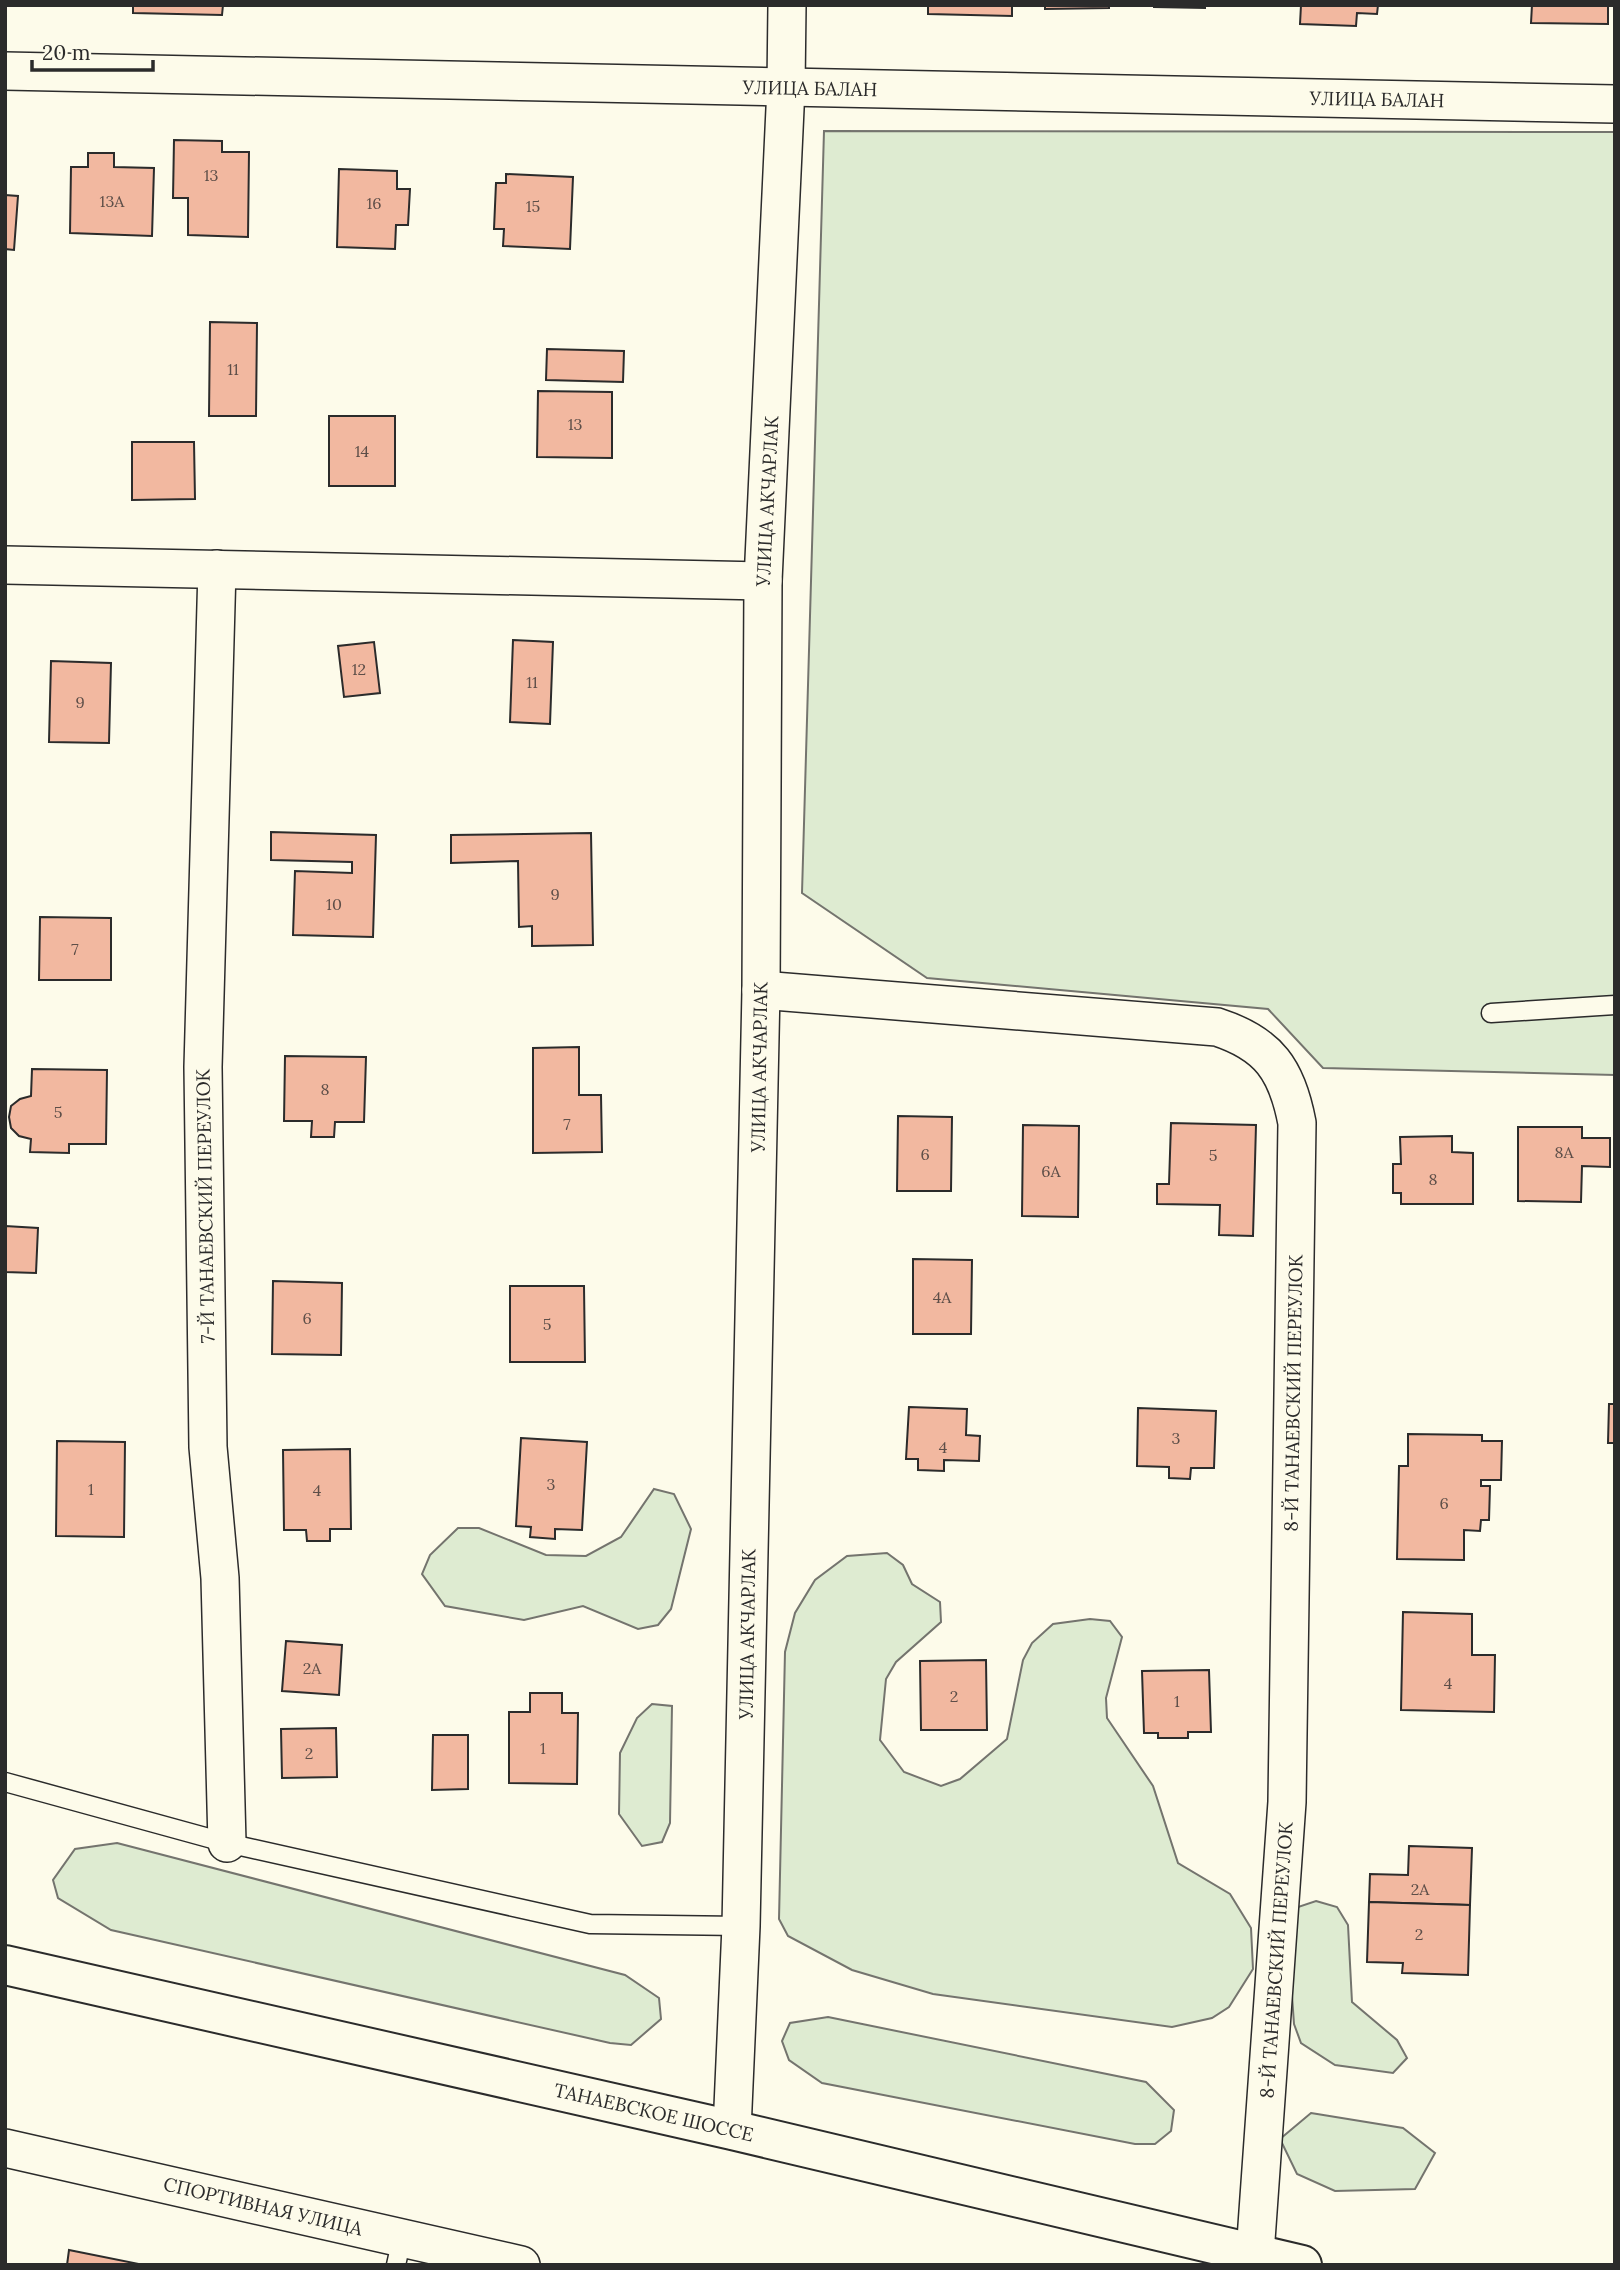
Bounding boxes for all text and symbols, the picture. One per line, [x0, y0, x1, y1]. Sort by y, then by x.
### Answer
scale bar [32, 28, 152, 72]
text: 20 m [42, 39, 91, 66]
street label: УЛИЦА БАЛАН [741, 75, 878, 101]
street label: УЛИЦА БАЛАН [1308, 86, 1445, 112]
house number: 13 [204, 165, 218, 185]
house number: 13А [100, 191, 125, 211]
house number: 16 [366, 193, 382, 213]
house number: 15 [526, 196, 540, 216]
house number: 11 [227, 359, 239, 379]
house number: 13 [568, 414, 582, 434]
street label: УЛИЦА АКЧАРЛАК [750, 415, 783, 588]
house number: 14 [355, 441, 370, 461]
house number: 12 [352, 659, 366, 679]
house number: 11 [526, 672, 538, 692]
house number: 9 [75, 692, 85, 712]
house number: 9 [550, 884, 560, 904]
house number: 10 [326, 894, 342, 914]
house number: 7 [71, 939, 79, 959]
street label: УЛИЦА АКЧАРЛАК [745, 981, 772, 1154]
street label: 7-Й ТАНАЕВСКИЙ ПЕРЕУЛОК [191, 1068, 219, 1344]
house number: 8 [321, 1079, 330, 1099]
house number: 5 [54, 1102, 62, 1122]
house number: 7 [563, 1114, 571, 1134]
house number: 8А [1554, 1142, 1574, 1162]
house number: 6 [920, 1144, 930, 1164]
house number: 5 [1209, 1145, 1217, 1165]
house number: 6А [1041, 1161, 1062, 1181]
house number: 8 [1429, 1169, 1438, 1189]
street label: 8-Й ТАНАЕВСКИЙ ПЕРЕУЛОК [1279, 1254, 1307, 1532]
house number: 4А [933, 1287, 952, 1307]
house number: 6 [302, 1308, 312, 1328]
house number: 5 [543, 1314, 551, 1334]
house number: 3 [1172, 1428, 1181, 1448]
house number: 4 [939, 1437, 948, 1457]
house number: 3 [547, 1474, 556, 1494]
house number: 1 [88, 1479, 94, 1499]
house number: 4 [313, 1480, 322, 1500]
house number: 6 [1439, 1493, 1449, 1513]
street label: УЛИЦА АКЧАРЛАК [733, 1548, 760, 1721]
house number: 2А [303, 1658, 322, 1678]
house number: 4 [1444, 1673, 1453, 1693]
house number: 2 [950, 1686, 958, 1706]
house number: 1 [1174, 1691, 1180, 1711]
house number: 1 [540, 1738, 546, 1758]
house number: 2 [305, 1743, 313, 1763]
street label: 8-Й ТАНАЕВСКИЙ ПЕРЕУЛОК [1254, 1821, 1298, 2099]
house number: 2А [1411, 1879, 1430, 1899]
house number: 2 [1415, 1924, 1423, 1944]
street label: ТАНАЕВСКОЕ ШОССЕ [552, 2077, 756, 2147]
street label: СПОРТИВНАЯ УЛИЦА [161, 2171, 366, 2241]

